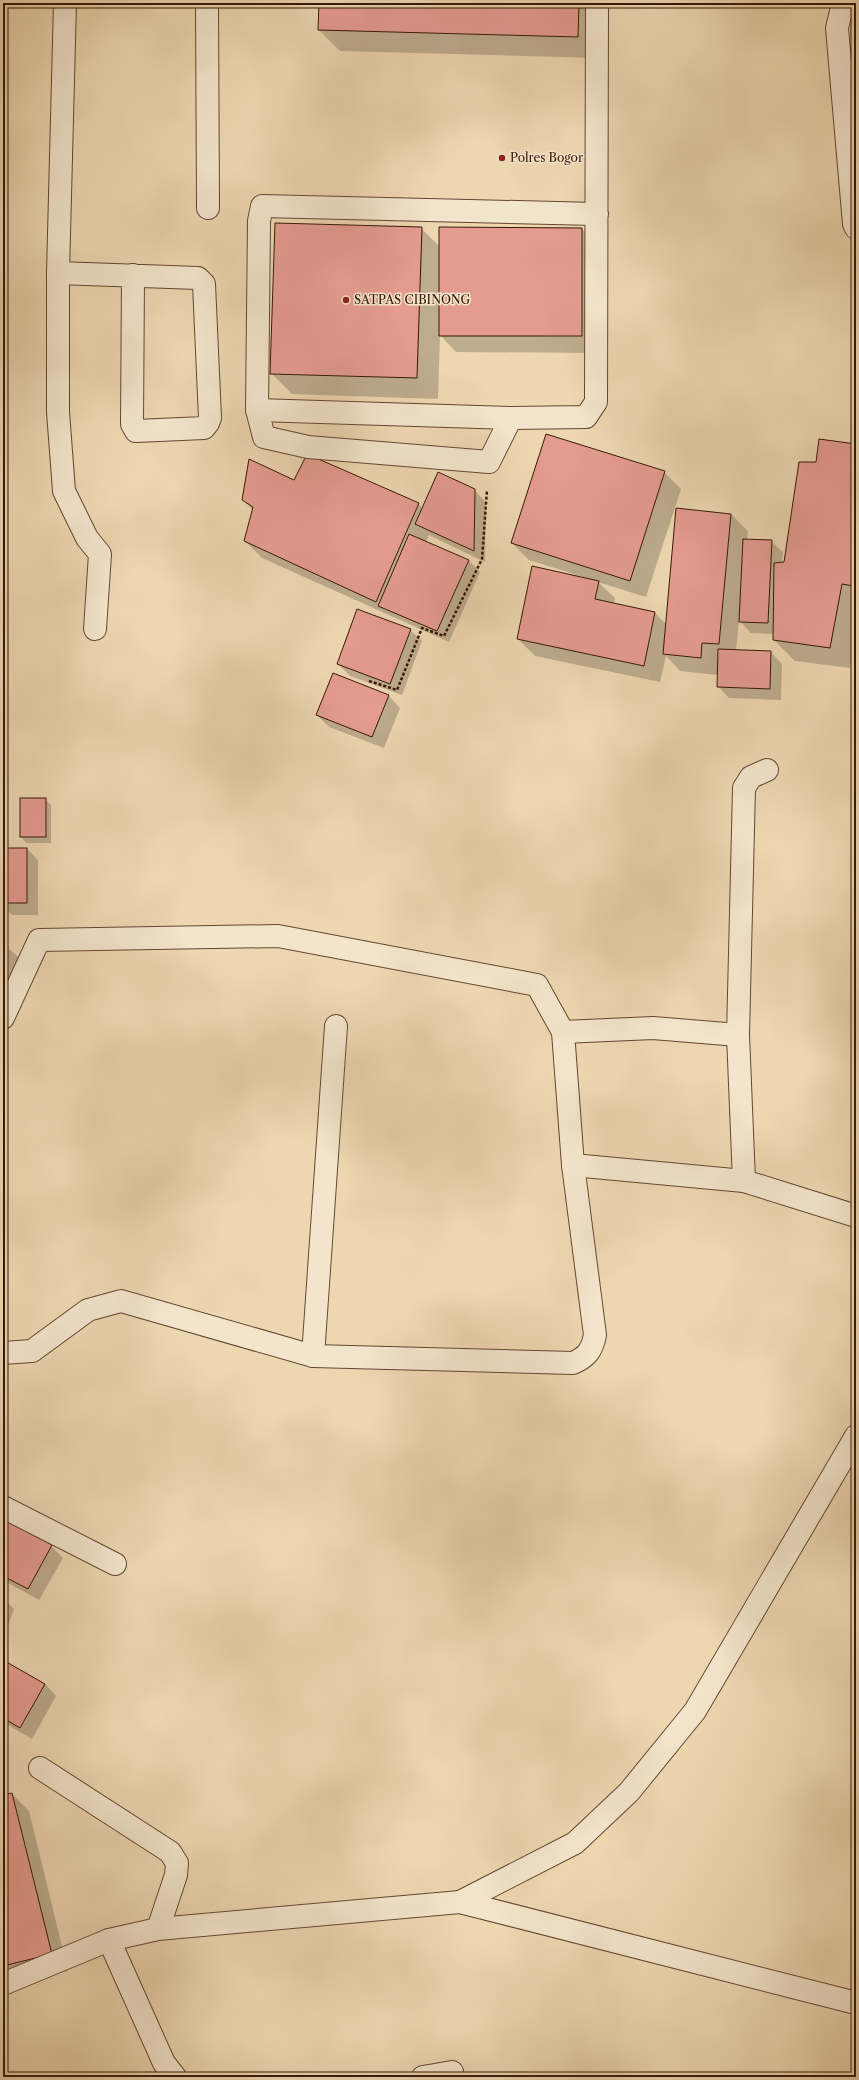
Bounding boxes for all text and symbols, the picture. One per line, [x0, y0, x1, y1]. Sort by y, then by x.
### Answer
place label: Polres Bogor [510, 150, 583, 165]
marker: Polres Bogor [497, 153, 507, 163]
place label: SATPAS CIBINONG [354, 292, 471, 307]
marker: SATPAS CIBINONG [341, 295, 351, 305]

